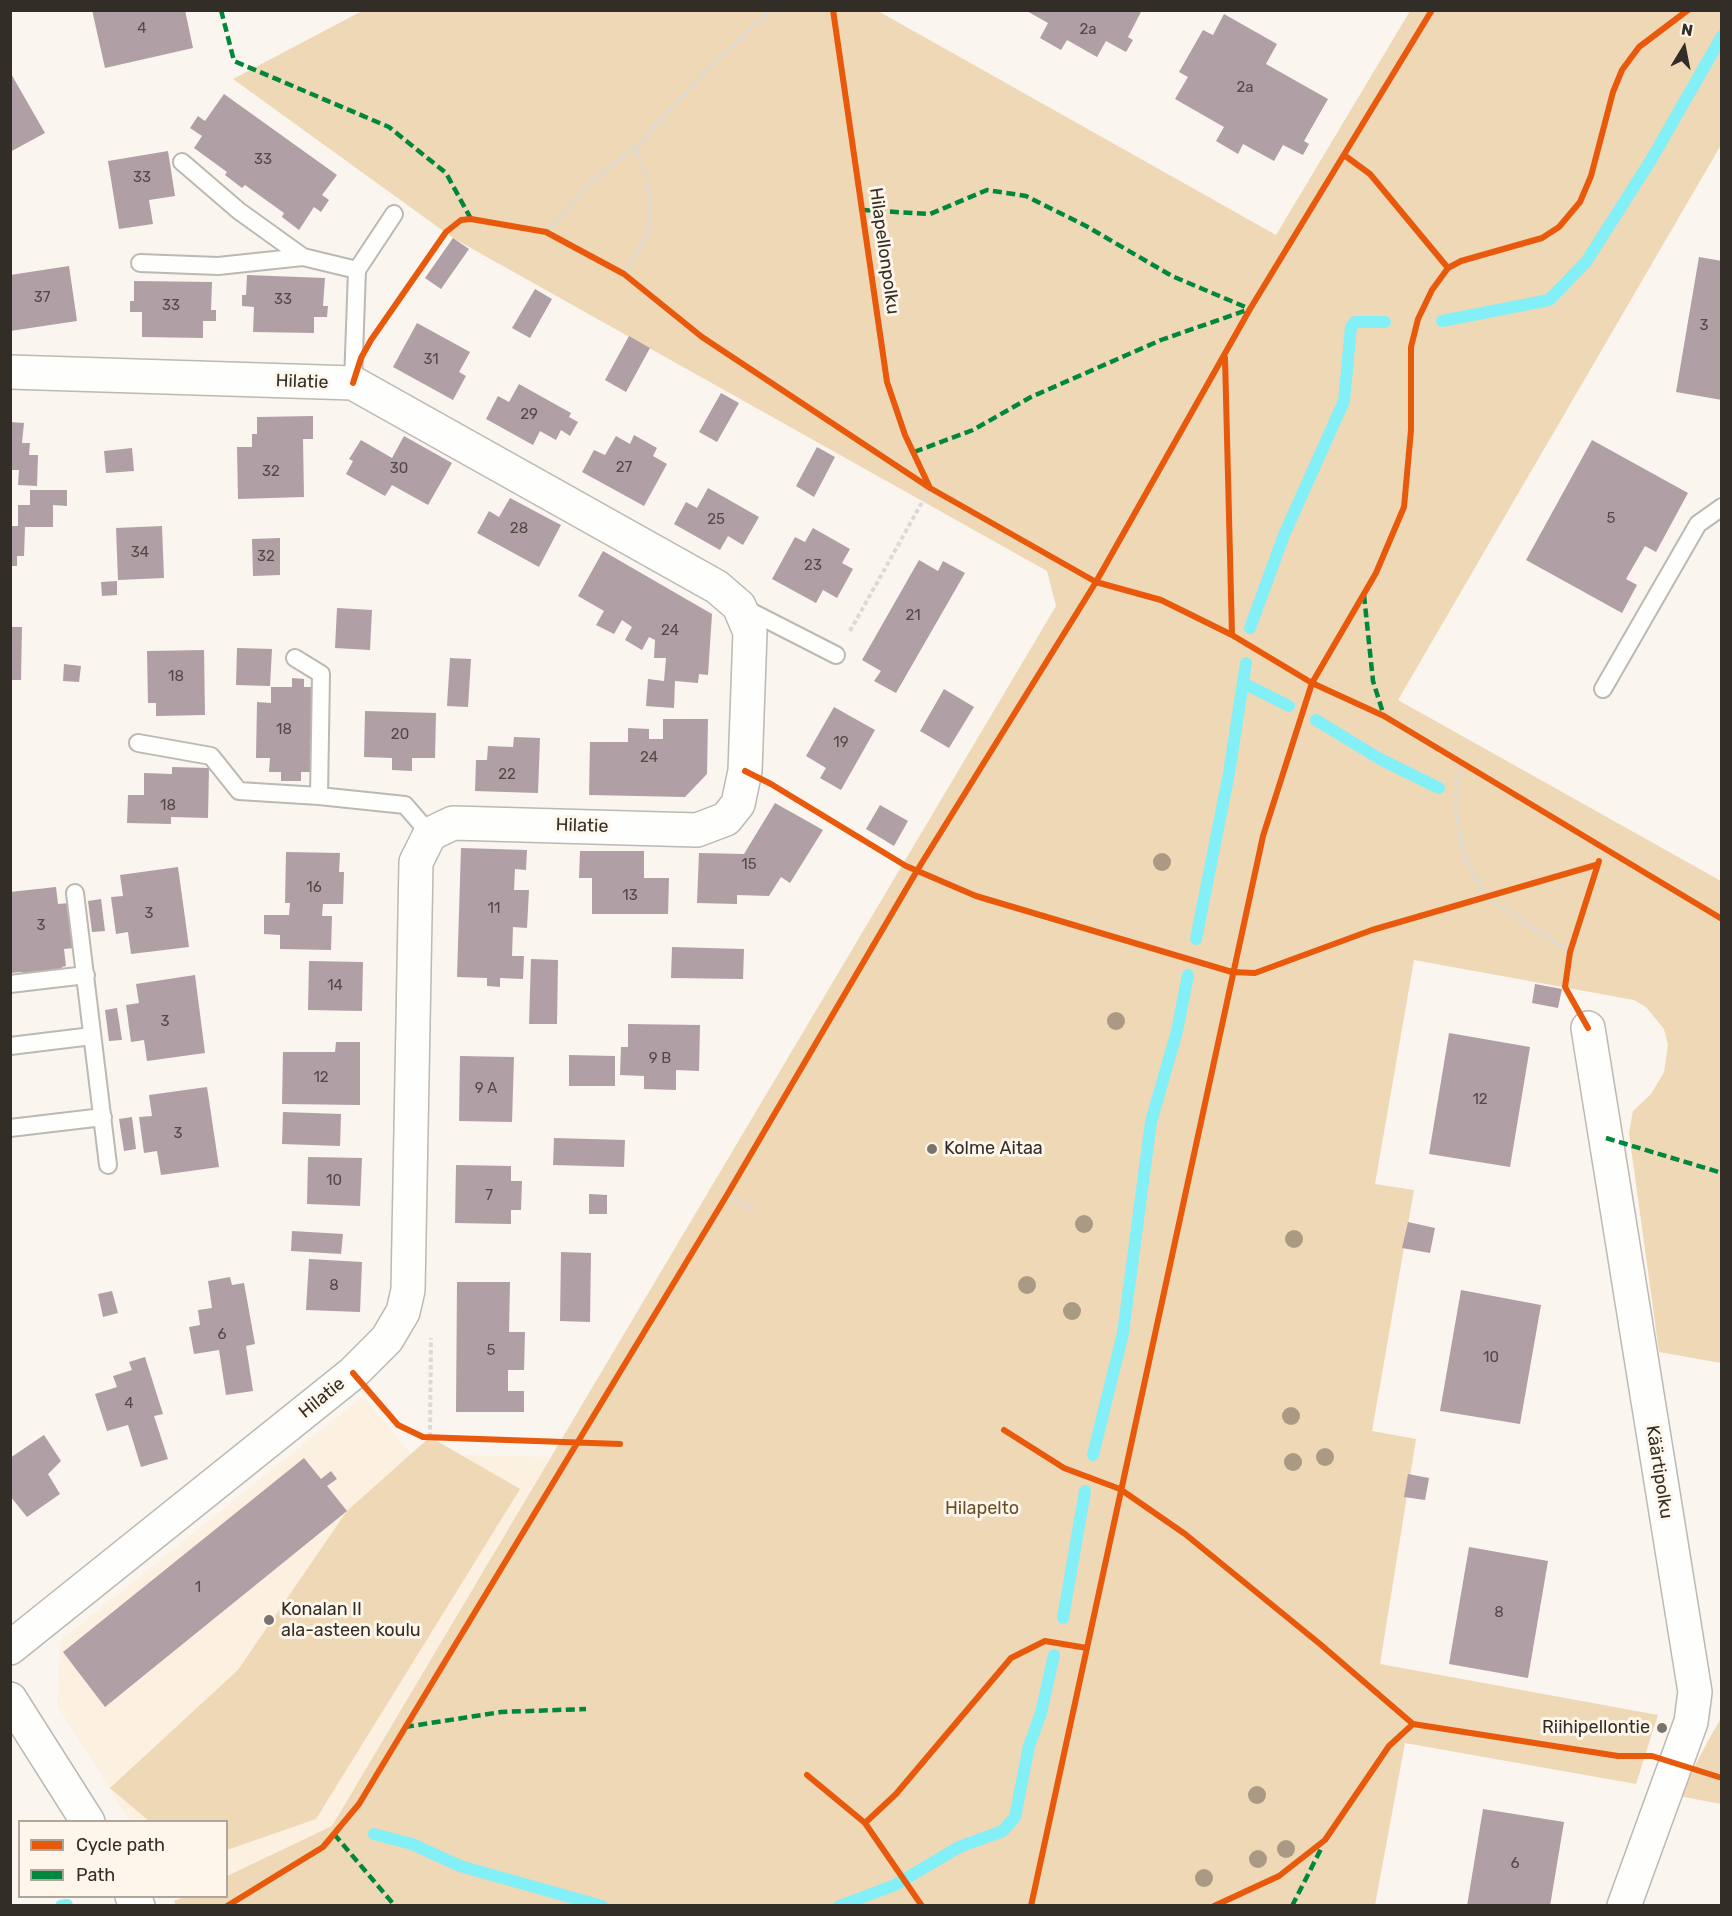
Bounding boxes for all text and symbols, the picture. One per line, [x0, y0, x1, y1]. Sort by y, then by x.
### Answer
north arrow [1654, 18, 1714, 78]
text: N [1680, 19, 1695, 40]
house number: 4 [137, 20, 147, 38]
house number: 2a [1079, 21, 1097, 39]
house number: 2a [1236, 79, 1254, 97]
house number: 33 [254, 151, 272, 169]
house number: 33 [133, 169, 151, 187]
street label: Hilapellonpolku [864, 186, 904, 316]
house number: 37 [34, 289, 50, 307]
house number: 33 [274, 291, 292, 309]
house number: 33 [162, 297, 180, 315]
house number: 3 [1699, 317, 1709, 335]
house number: 31 [423, 351, 439, 369]
street label: Hilatie [275, 370, 329, 394]
house number: 29 [520, 406, 538, 424]
house number: 27 [616, 459, 632, 477]
house number: 30 [390, 460, 408, 478]
house number: 32 [262, 463, 280, 481]
house number: 5 [1607, 510, 1615, 528]
house number: 25 [707, 511, 725, 529]
house number: 28 [510, 520, 528, 538]
house number: 34 [131, 544, 149, 562]
house number: 32 [257, 548, 275, 566]
house number: 23 [804, 557, 822, 575]
house number: 21 [905, 607, 921, 625]
house number: 24 [661, 622, 679, 640]
house number: 18 [168, 668, 184, 686]
house number: 18 [276, 721, 292, 739]
house number: 20 [391, 726, 409, 744]
house number: 19 [833, 734, 849, 752]
house number: 24 [640, 749, 658, 767]
house number: 22 [498, 766, 516, 784]
house number: 18 [160, 797, 176, 815]
street label: Hilatie [555, 814, 609, 838]
house number: 15 [741, 856, 757, 874]
house number: 16 [306, 879, 322, 897]
house number: 13 [622, 887, 638, 905]
house number: 11 [488, 900, 500, 918]
house number: 3 [144, 905, 154, 923]
house number: 3 [36, 917, 46, 935]
house number: 14 [327, 977, 343, 995]
house number: 3 [160, 1013, 170, 1031]
house number: 9 B [649, 1050, 671, 1068]
house number: 12 [313, 1069, 329, 1087]
house number: 9 A [475, 1080, 497, 1098]
house number: 12 [1472, 1091, 1488, 1109]
house number: 3 [173, 1125, 183, 1143]
place label: Kolme Aitaa [944, 1138, 1043, 1160]
marker: Kolme Aitaa [925, 1142, 939, 1156]
house number: 10 [326, 1172, 342, 1190]
house number: 7 [485, 1187, 493, 1205]
house number: 8 [329, 1277, 339, 1295]
house number: 6 [217, 1326, 227, 1344]
house number: 5 [487, 1342, 495, 1360]
house number: 10 [1483, 1349, 1499, 1367]
street label: Hilatie [295, 1373, 349, 1423]
house number: 4 [124, 1395, 134, 1413]
street label: Käärtipolku [1641, 1424, 1677, 1520]
park label: Hilapelto [945, 1498, 1019, 1520]
house number: 1 [195, 1579, 201, 1597]
place label: Konalan II ala-asteen koulu [281, 1599, 421, 1642]
house number: 8 [1494, 1604, 1504, 1622]
marker: Konalan II ala-asteen koulu [262, 1613, 276, 1627]
place label: Riihipellontie [1542, 1717, 1650, 1739]
marker: Riihipellontie [1655, 1721, 1669, 1735]
legend [18, 1820, 228, 1898]
text: Cycle path [76, 1834, 165, 1856]
house number: 6 [1510, 1855, 1520, 1873]
text: Path [76, 1864, 115, 1886]

